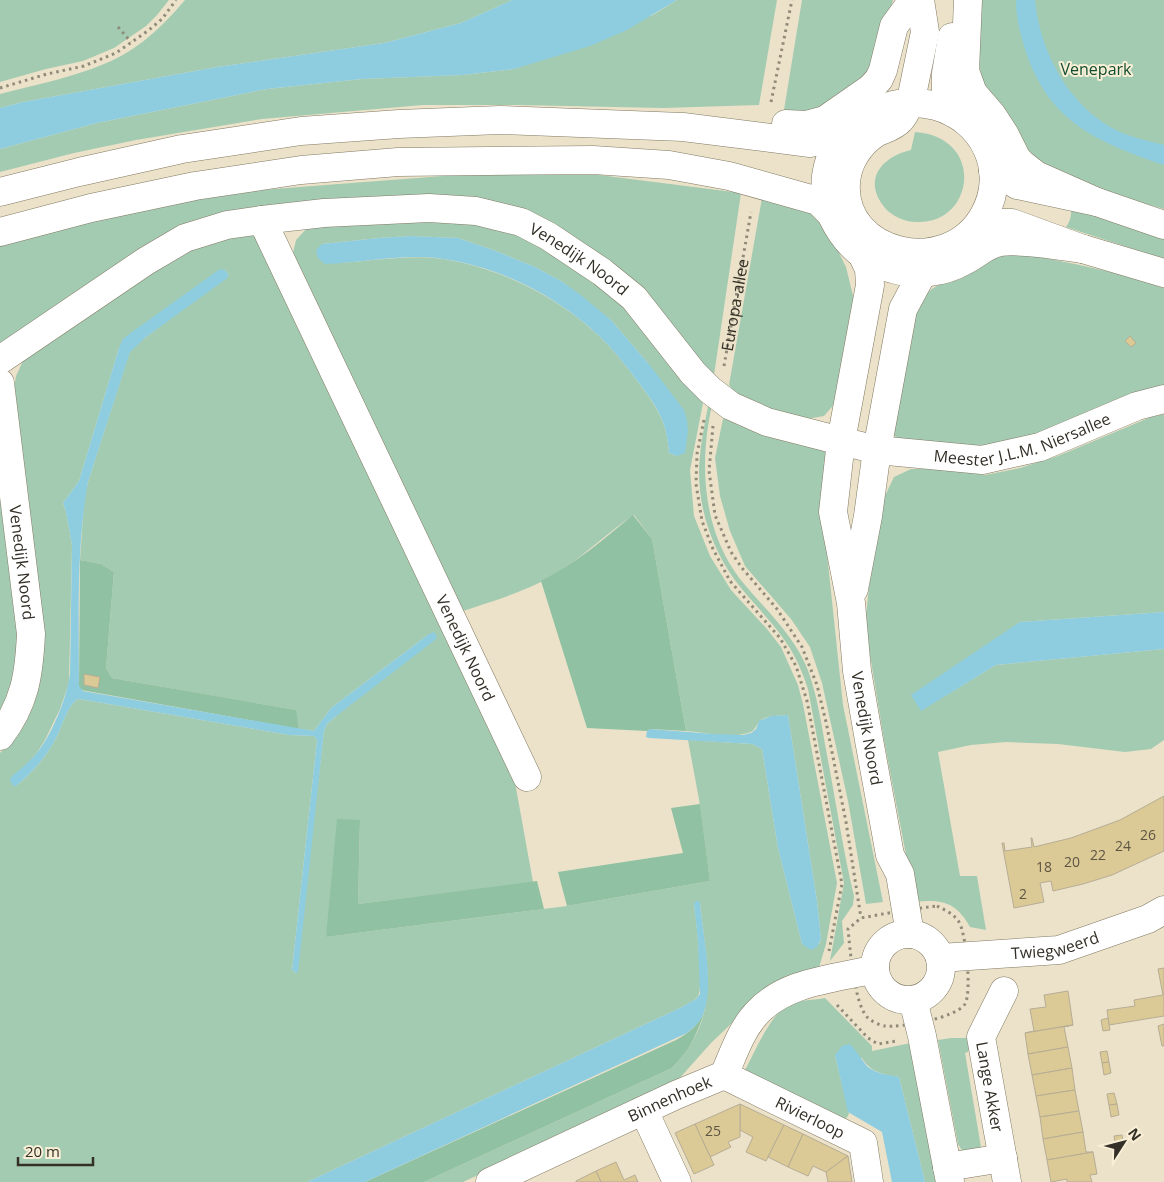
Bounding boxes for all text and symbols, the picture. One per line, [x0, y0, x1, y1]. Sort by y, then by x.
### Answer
park label: Venepark [1061, 58, 1132, 80]
street label: Venedijk Noord [526, 217, 633, 300]
street label: Europa-allee [716, 257, 754, 353]
street label: Meester J.L.M. Niersallee [933, 407, 1114, 471]
street label: Venedijk Noord [4, 504, 40, 621]
street label: Venedijk Noord [431, 591, 500, 705]
street label: Venedijk Noord [846, 670, 888, 787]
house number: 26 [1140, 825, 1156, 844]
house number: 24 [1115, 836, 1131, 855]
house number: 22 [1090, 845, 1106, 864]
house number: 20 [1064, 852, 1080, 871]
house number: 18 [1036, 857, 1052, 876]
house number: 2 [1019, 884, 1027, 903]
street label: Twiegweerd [1010, 926, 1102, 964]
street label: Lange Akker [971, 1040, 1009, 1134]
street label: Binnenhoek [624, 1070, 715, 1127]
street label: Rivierloop [772, 1091, 849, 1143]
north arrow [1099, 1117, 1149, 1167]
house number: 25 [705, 1121, 721, 1140]
text: N [1124, 1124, 1146, 1144]
scale bar [18, 1134, 92, 1166]
text: 20 m [25, 1141, 60, 1161]

